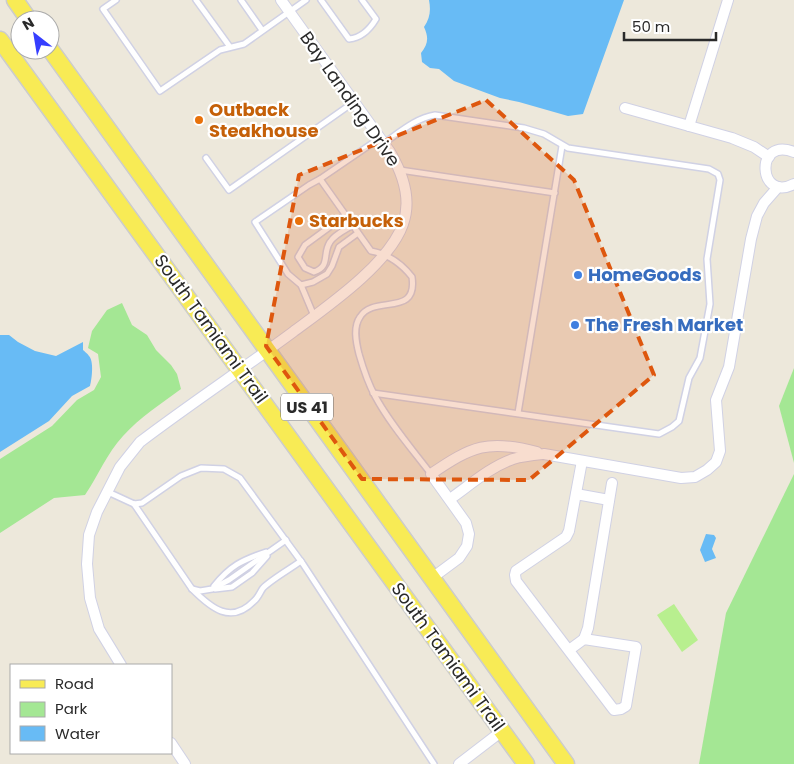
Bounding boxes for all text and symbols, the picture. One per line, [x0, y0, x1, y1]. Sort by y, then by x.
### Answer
north arrow [10, 10, 60, 60]
scale bar [624, 10, 716, 42]
text: N [19, 13, 38, 35]
text: 50 m [632, 16, 670, 37]
street label: Bay Landing Drive [294, 26, 406, 171]
place label: Outback Steakhouse [209, 97, 319, 143]
marker: Outback Steakhouse [193, 114, 205, 126]
place label: Starbucks [309, 208, 404, 233]
marker: Starbucks [293, 215, 305, 227]
street label: South Tamiami Trail [149, 249, 274, 408]
place label: HomeGoods [588, 262, 702, 287]
marker: HomeGoods [572, 269, 584, 281]
place label: The Fresh Market [585, 312, 743, 337]
marker: The Fresh Market [569, 319, 581, 331]
road number: US 41 [281, 394, 333, 421]
street label: South Tamiami Trail [386, 577, 511, 736]
legend [10, 664, 172, 754]
text: Road [55, 673, 94, 694]
text: Park [55, 698, 87, 719]
text: Water [55, 723, 101, 744]

